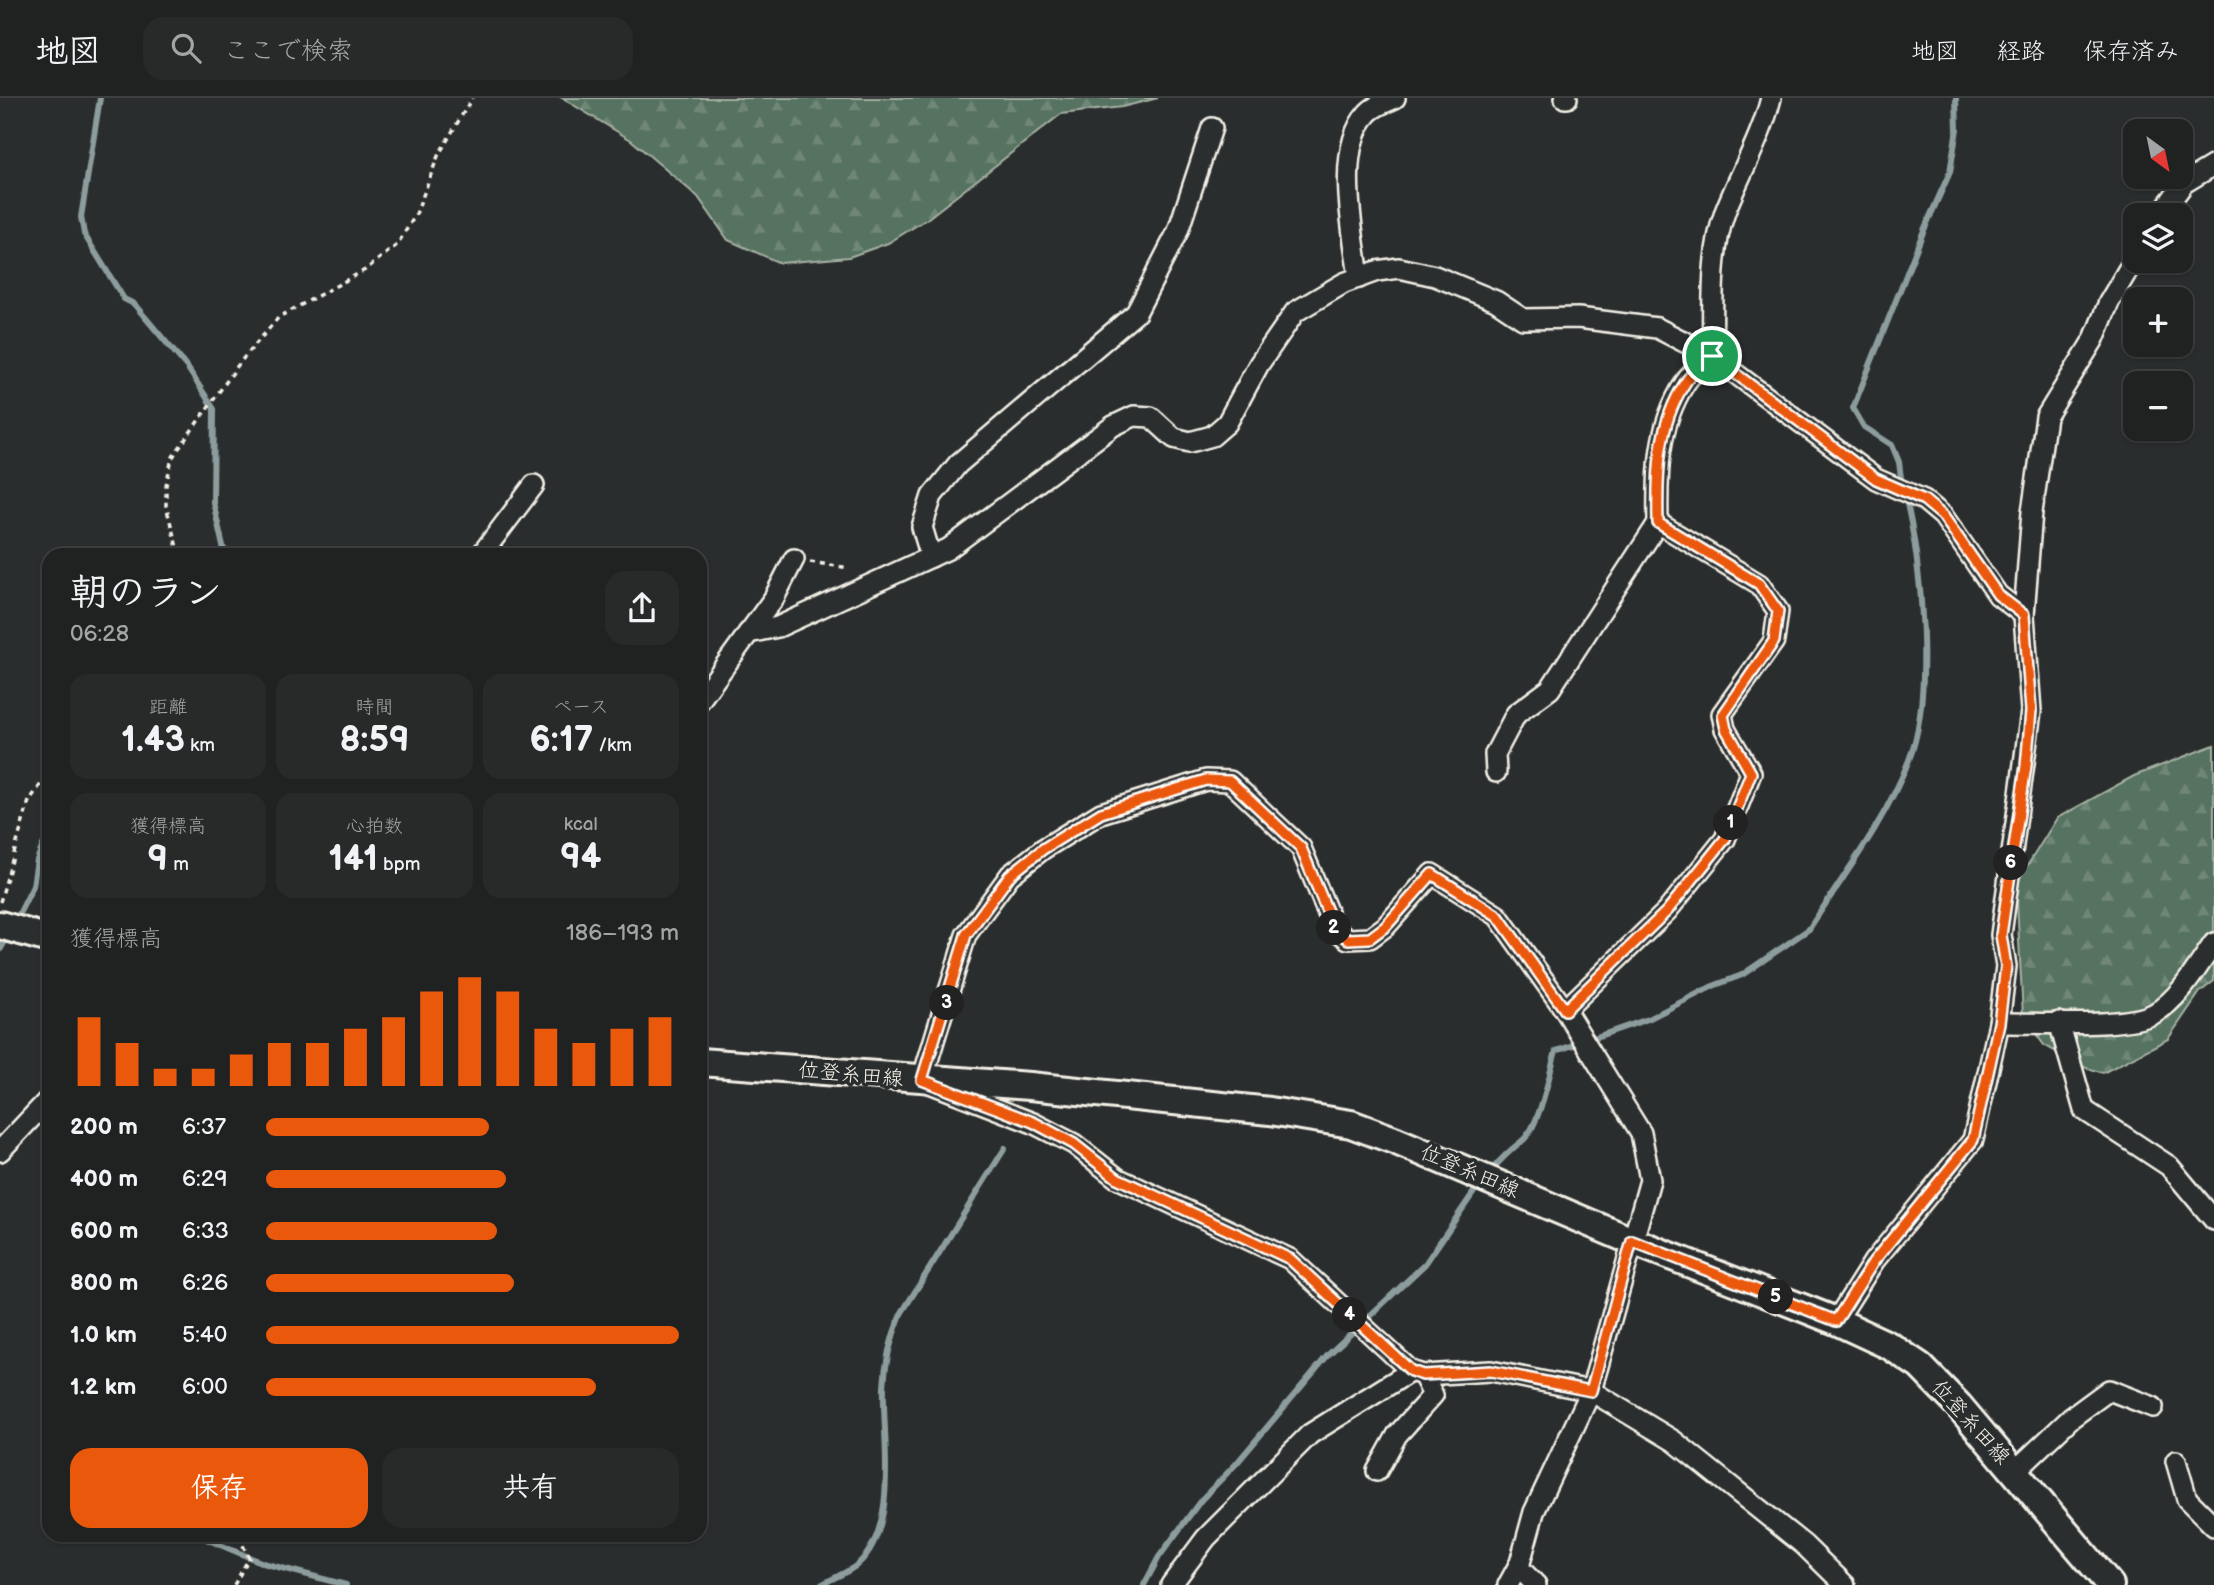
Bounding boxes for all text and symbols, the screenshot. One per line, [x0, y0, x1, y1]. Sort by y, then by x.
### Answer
search box [143, 17, 633, 80]
icon: search [167, 29, 205, 67]
text: 地図 [35, 32, 101, 72]
text: ここで検索 [223, 36, 353, 67]
text: 地図 [1911, 37, 1959, 66]
text: 経路 [1997, 37, 2045, 66]
text: 保存済み [2083, 37, 2179, 66]
north arrow [2123, 119, 2193, 189]
map controls [2123, 119, 2193, 441]
button: layers [2123, 203, 2193, 273]
button: + [2123, 287, 2193, 357]
pin [1682, 326, 1742, 386]
icon: arrive [1693, 337, 1731, 375]
button: − [2123, 371, 2193, 441]
text: 朝のラン [70, 571, 222, 616]
button: share [605, 571, 679, 645]
text: 06:28 [70, 620, 129, 648]
text: 距離 [149, 696, 187, 719]
text: 時間 [355, 696, 394, 719]
text: ペース [553, 696, 609, 719]
text: 1.43 [121, 719, 185, 762]
text: 8:59 [339, 719, 410, 762]
text: 6:17 [530, 719, 593, 762]
text: km [185, 734, 215, 757]
text: /km [593, 734, 632, 757]
pin: 1 [1714, 806, 1748, 840]
text: 1 [1727, 811, 1735, 834]
text: kcal [564, 813, 598, 836]
text: 獲得標高 [130, 815, 206, 838]
text: 心拍数 [346, 815, 403, 838]
text: 94 [560, 836, 601, 879]
text: 9 [147, 838, 168, 881]
text: 141 [329, 838, 378, 881]
pin: 6 [1994, 846, 2028, 880]
text: 6 [2005, 851, 2016, 874]
text: m [168, 853, 189, 876]
text: bpm [378, 853, 420, 876]
pin: 2 [1316, 910, 1352, 946]
text: 2 [1328, 916, 1339, 939]
text: 186–193 m [566, 919, 679, 947]
text: 獲得標高 [70, 925, 162, 953]
pin: 3 [930, 986, 964, 1020]
text: 3 [941, 991, 952, 1014]
street label: 位登糸田線 [798, 1057, 904, 1092]
text: 200 m [70, 1113, 138, 1141]
text: 6:37 [182, 1113, 226, 1141]
street label: 位登糸田線 [1417, 1139, 1523, 1203]
text: 400 m [70, 1165, 138, 1193]
text: 6:29 [182, 1165, 228, 1193]
text: 600 m [70, 1217, 138, 1245]
text: 6:33 [182, 1217, 229, 1245]
text: 800 m [70, 1269, 138, 1297]
text: 6:26 [182, 1269, 228, 1297]
pin: 5 [1758, 1280, 1794, 1314]
text: 5 [1770, 1285, 1781, 1308]
pin: 4 [1332, 1298, 1368, 1332]
text: 4 [1344, 1303, 1355, 1326]
text: 1.0 km [70, 1321, 137, 1349]
text: 5:40 [182, 1321, 227, 1349]
text: 1.2 km [70, 1373, 136, 1401]
text: 6:00 [182, 1373, 228, 1401]
street label: 位登糸田線 [1926, 1375, 2015, 1470]
button: 保存 [70, 1448, 368, 1528]
button: 共有 [382, 1448, 679, 1528]

